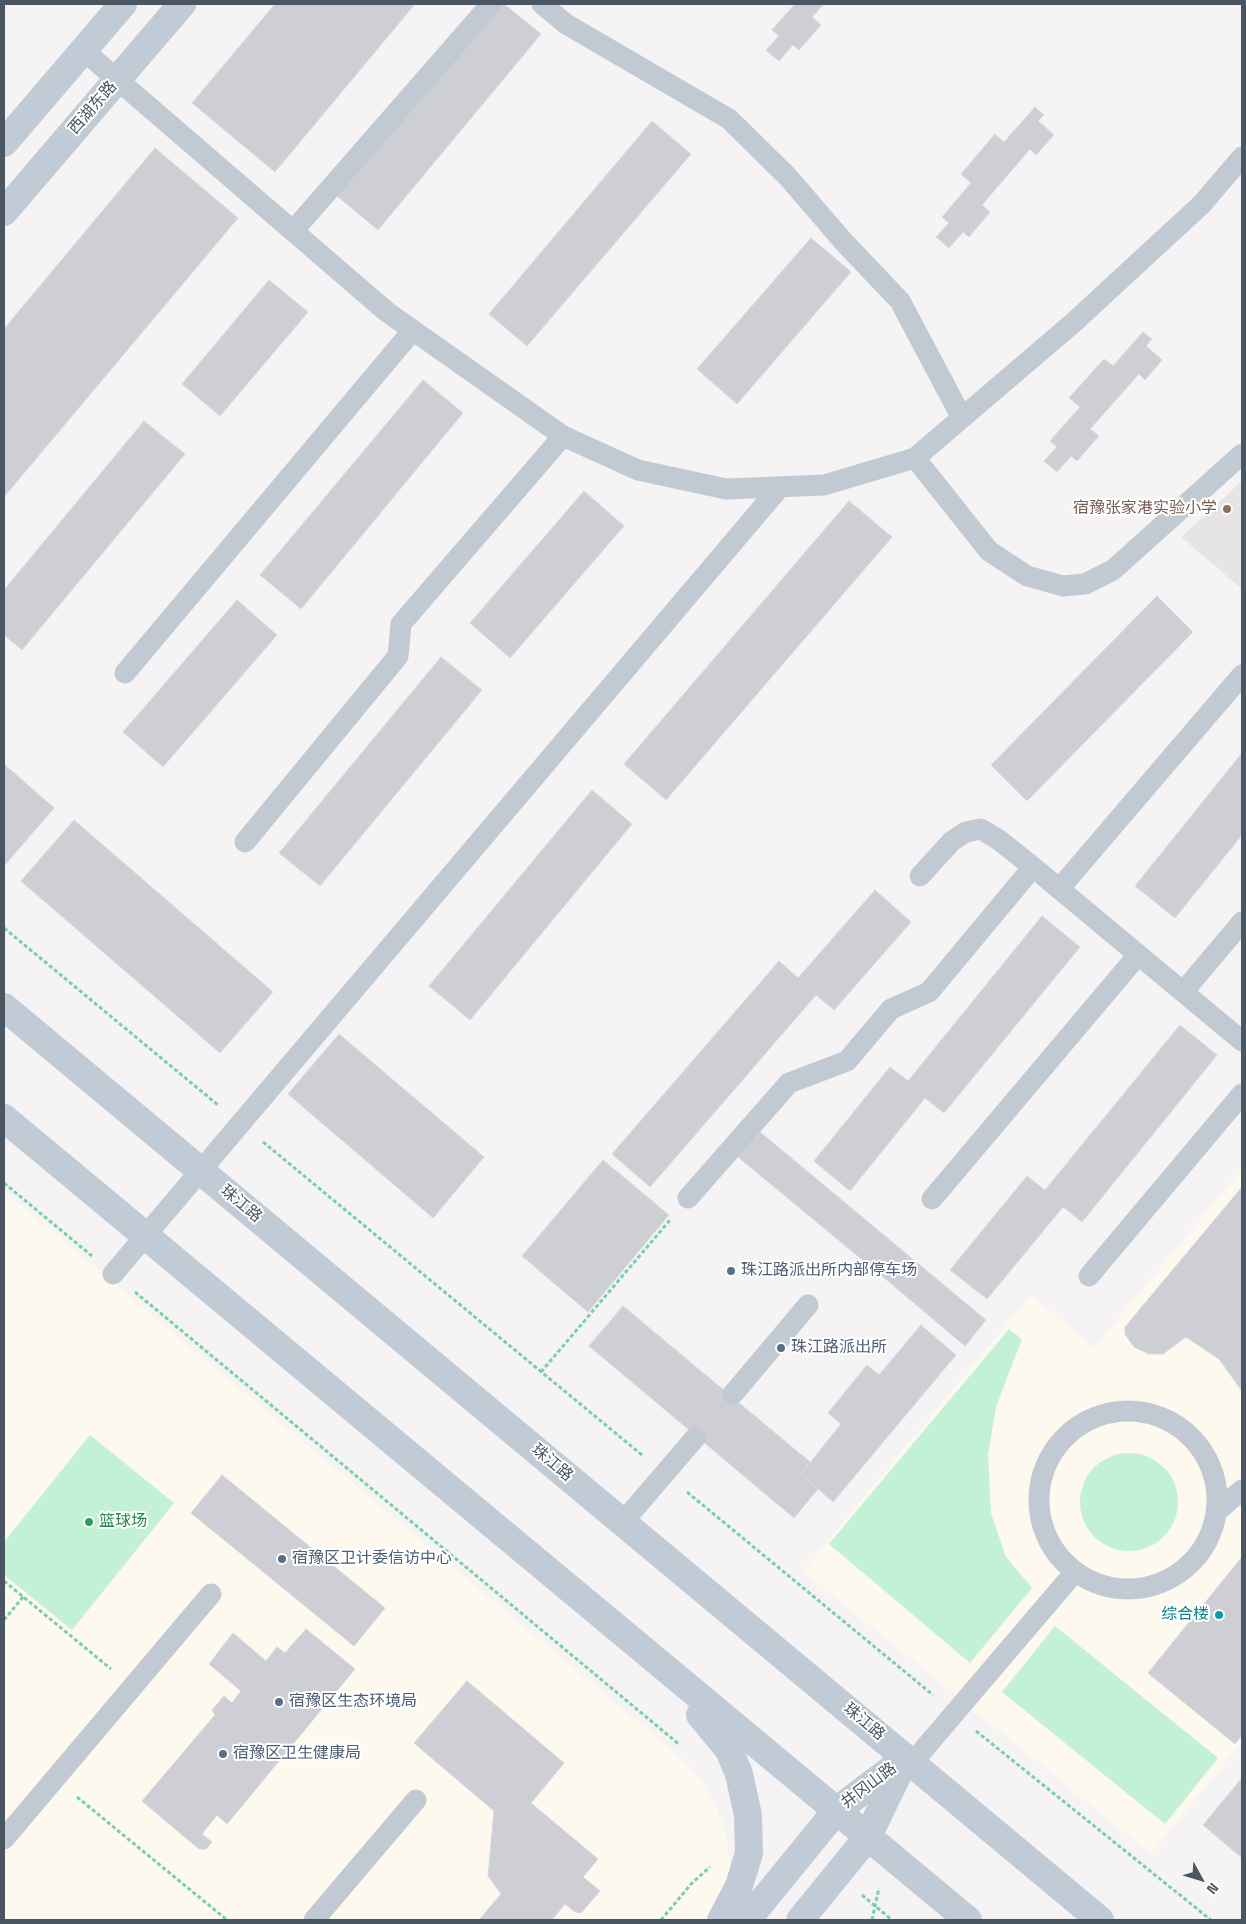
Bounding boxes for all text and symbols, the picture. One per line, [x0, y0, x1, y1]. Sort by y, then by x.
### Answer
street label: 西湖东路 [65, 78, 121, 138]
place label: 宿豫张家港实验小学 [1073, 499, 1217, 519]
marker: 宿豫张家港实验小学 [1221, 503, 1233, 515]
street label: 珠江路 [216, 1181, 266, 1227]
place label: 珠江路派出所内部停车场 [741, 1261, 917, 1281]
marker: 珠江路派出所内部停车场 [725, 1265, 737, 1277]
place label: 珠江路派出所 [791, 1338, 887, 1358]
marker: 珠江路派出所 [775, 1342, 787, 1354]
street label: 珠江路 [527, 1440, 577, 1486]
place label: 篮球场 [99, 1512, 147, 1532]
marker: 篮球场 [83, 1516, 95, 1528]
place label: 宿豫区卫计委信访中心 [292, 1549, 452, 1569]
marker: 宿豫区卫计委信访中心 [276, 1553, 288, 1565]
place label: 综合楼 [1161, 1605, 1209, 1625]
marker: 综合楼 [1213, 1609, 1225, 1621]
place label: 宿豫区生态环境局 [289, 1692, 417, 1712]
marker: 宿豫区生态环境局 [273, 1696, 285, 1708]
street label: 珠江路 [839, 1699, 889, 1745]
place label: 宿豫区卫生健康局 [233, 1744, 361, 1764]
marker: 宿豫区卫生健康局 [217, 1748, 229, 1760]
street label: 井冈山路 [838, 1759, 900, 1813]
north arrow [1176, 1854, 1226, 1904]
text: N [1203, 1879, 1223, 1898]

